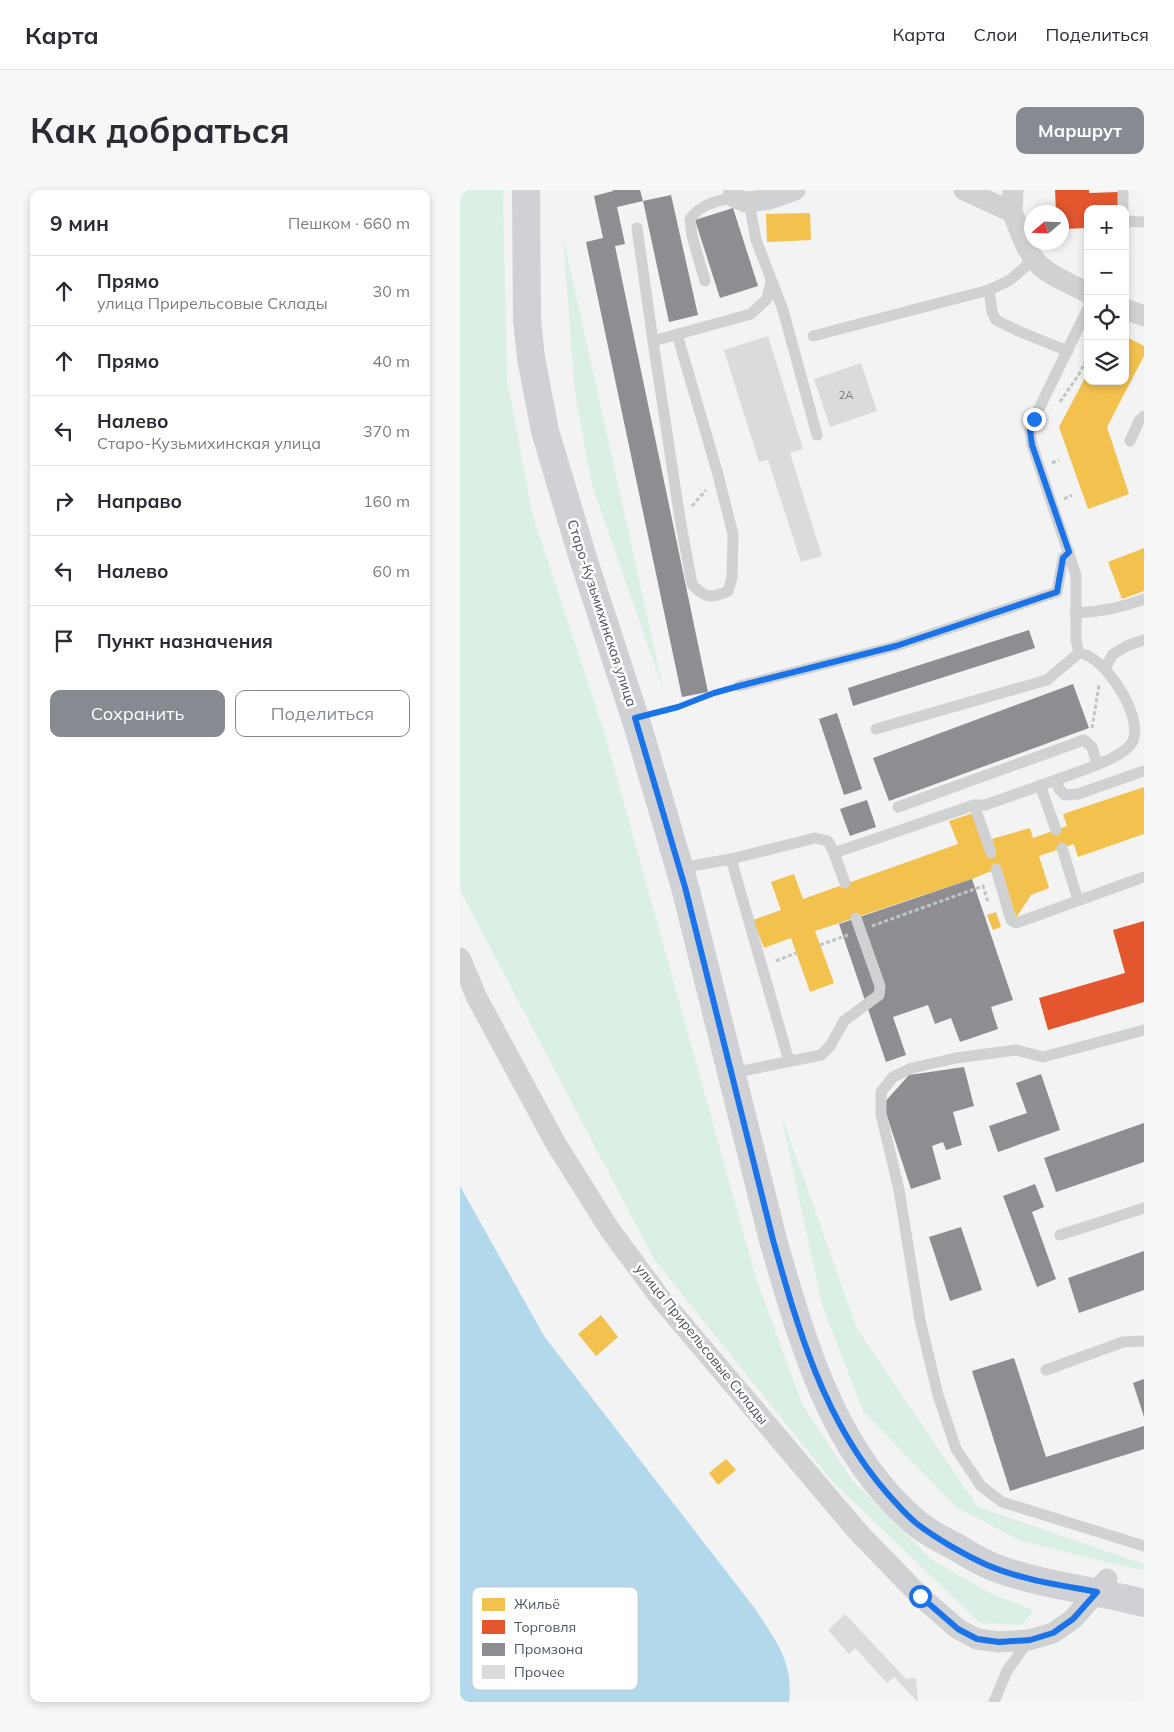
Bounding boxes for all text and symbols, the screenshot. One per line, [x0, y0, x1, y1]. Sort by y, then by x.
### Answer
text: Карта [25, 20, 99, 50]
text: Карта [893, 23, 945, 46]
text: Слои [973, 23, 1018, 46]
text: Поделиться [1046, 23, 1149, 46]
button: Маршрут [1016, 107, 1144, 154]
text: Как добраться [30, 108, 290, 152]
north arrow [1024, 205, 1069, 250]
map controls [1084, 205, 1129, 385]
button: + [1084, 205, 1129, 250]
text: 9 мин [50, 210, 109, 236]
text: Пешком · 660 m [288, 213, 410, 233]
button: − [1084, 250, 1129, 295]
text: Прямо [97, 269, 159, 293]
icon: ahead [50, 277, 78, 305]
text: 30 m [373, 281, 410, 301]
text: улица Прирельсовые Склады [97, 293, 328, 313]
button: locate [1084, 295, 1129, 340]
button: layers [1084, 340, 1129, 385]
icon: ahead [50, 347, 78, 375]
text: Прямо [97, 349, 159, 373]
text: 40 m [373, 351, 410, 371]
house number: 2А [839, 388, 853, 402]
route end [1023, 408, 1046, 431]
text: Налево [97, 409, 169, 433]
icon: left [50, 417, 78, 445]
text: 370 m [363, 421, 410, 441]
text: Старо-Кузьмихинская улица [97, 433, 321, 453]
icon: right [50, 487, 78, 515]
text: Направо [97, 489, 182, 513]
text: 160 m [363, 491, 410, 511]
street label: Старо-Кузьмихинская улица [563, 517, 641, 709]
icon: left [50, 557, 78, 585]
text: Налево [97, 559, 169, 583]
text: 60 m [373, 561, 410, 581]
icon: arrive [50, 627, 78, 655]
text: Пункт назначения [97, 629, 273, 653]
button: Сохранить [50, 690, 225, 737]
button: Поделиться [235, 690, 410, 737]
street label: улица Прирельсовые Склады [631, 1260, 773, 1428]
route start [909, 1585, 932, 1608]
legend [472, 1587, 638, 1690]
text: Жильё [514, 1595, 560, 1613]
text: Торговля [514, 1618, 576, 1636]
text: Промзона [514, 1640, 583, 1658]
text: Прочее [514, 1663, 565, 1681]

